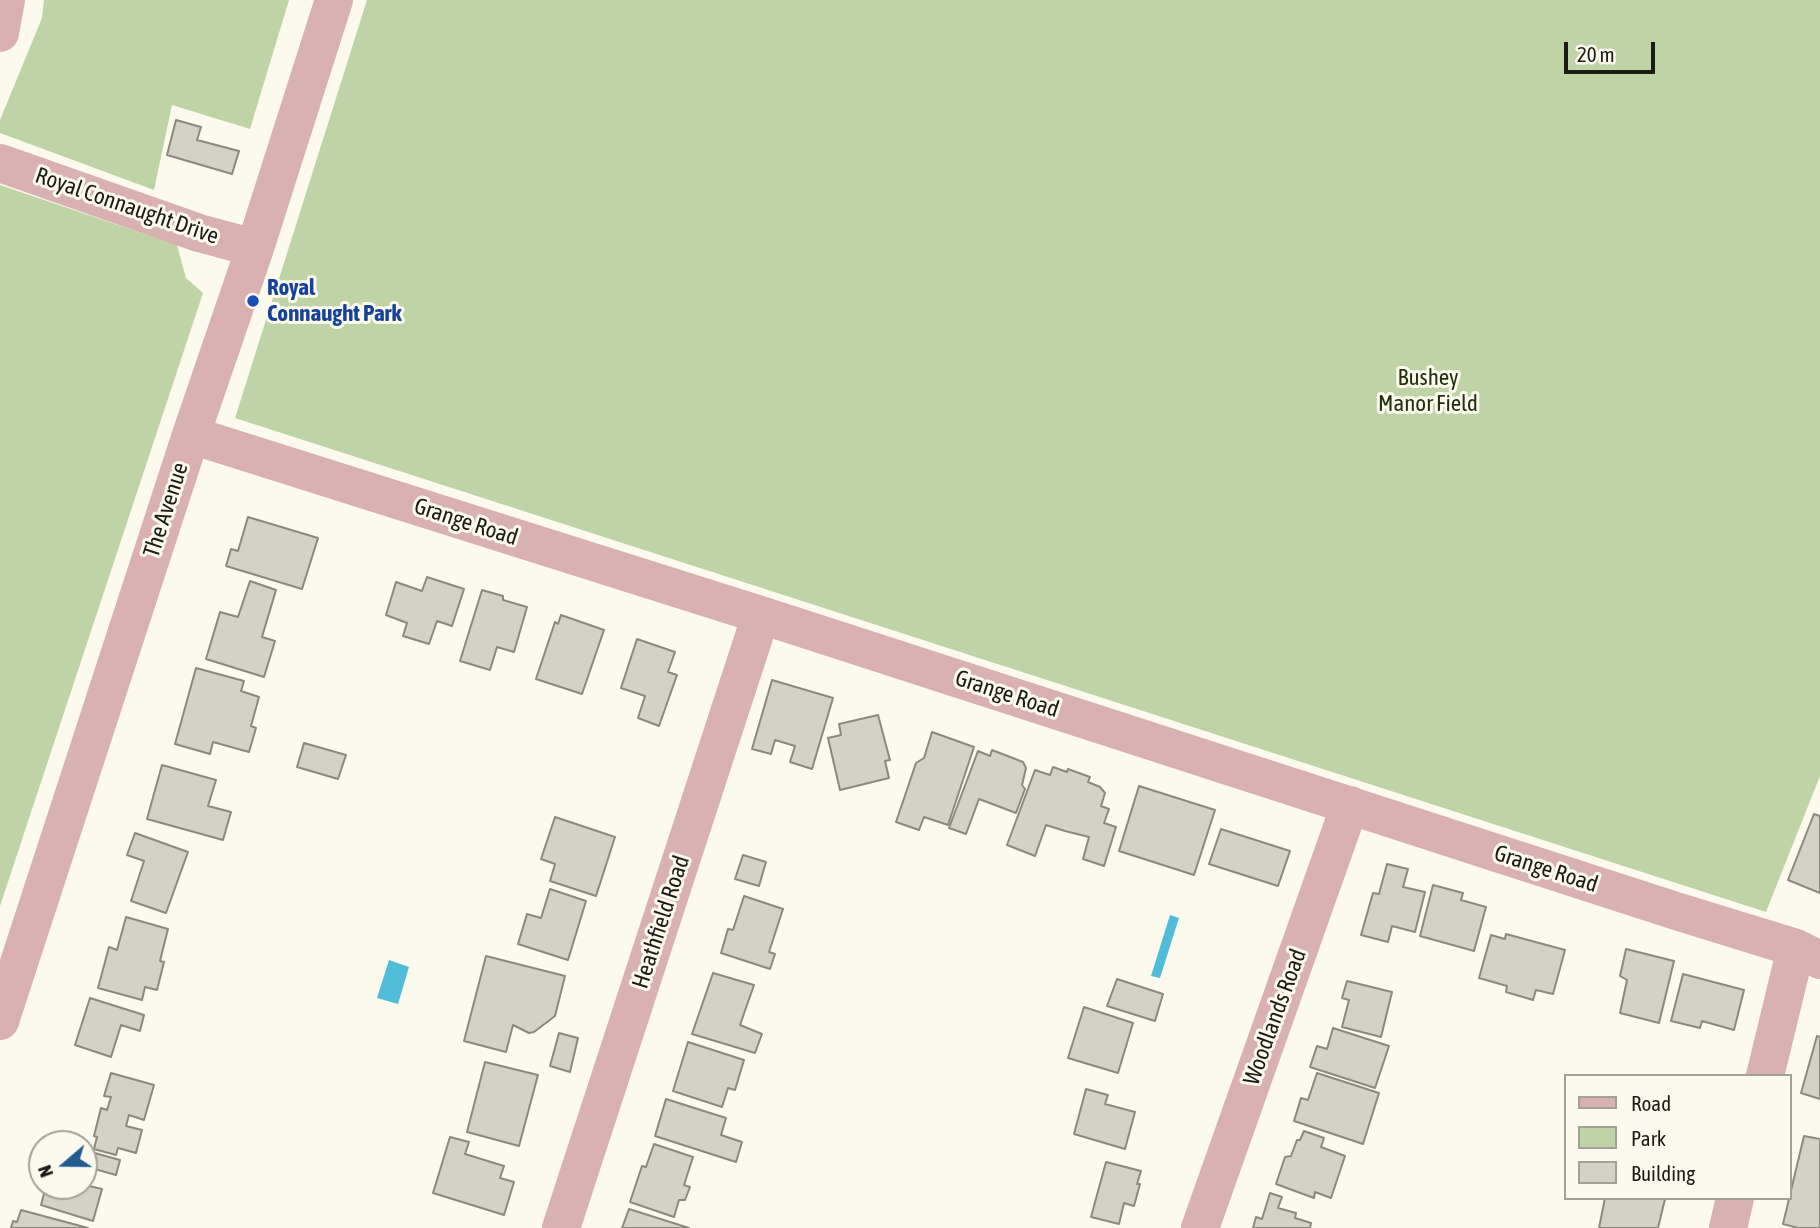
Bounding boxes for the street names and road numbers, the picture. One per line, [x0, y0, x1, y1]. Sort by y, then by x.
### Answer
street label: Royal Connaught Drive [32, 162, 222, 250]
street label: The Avenue [138, 459, 194, 561]
street label: Grange Road [411, 492, 521, 552]
street label: Grange Road [952, 664, 1062, 724]
street label: Grange Road [1491, 839, 1601, 899]
street label: Heathfield Road [627, 852, 695, 992]
street label: Woodlands Road [1238, 945, 1312, 1089]

